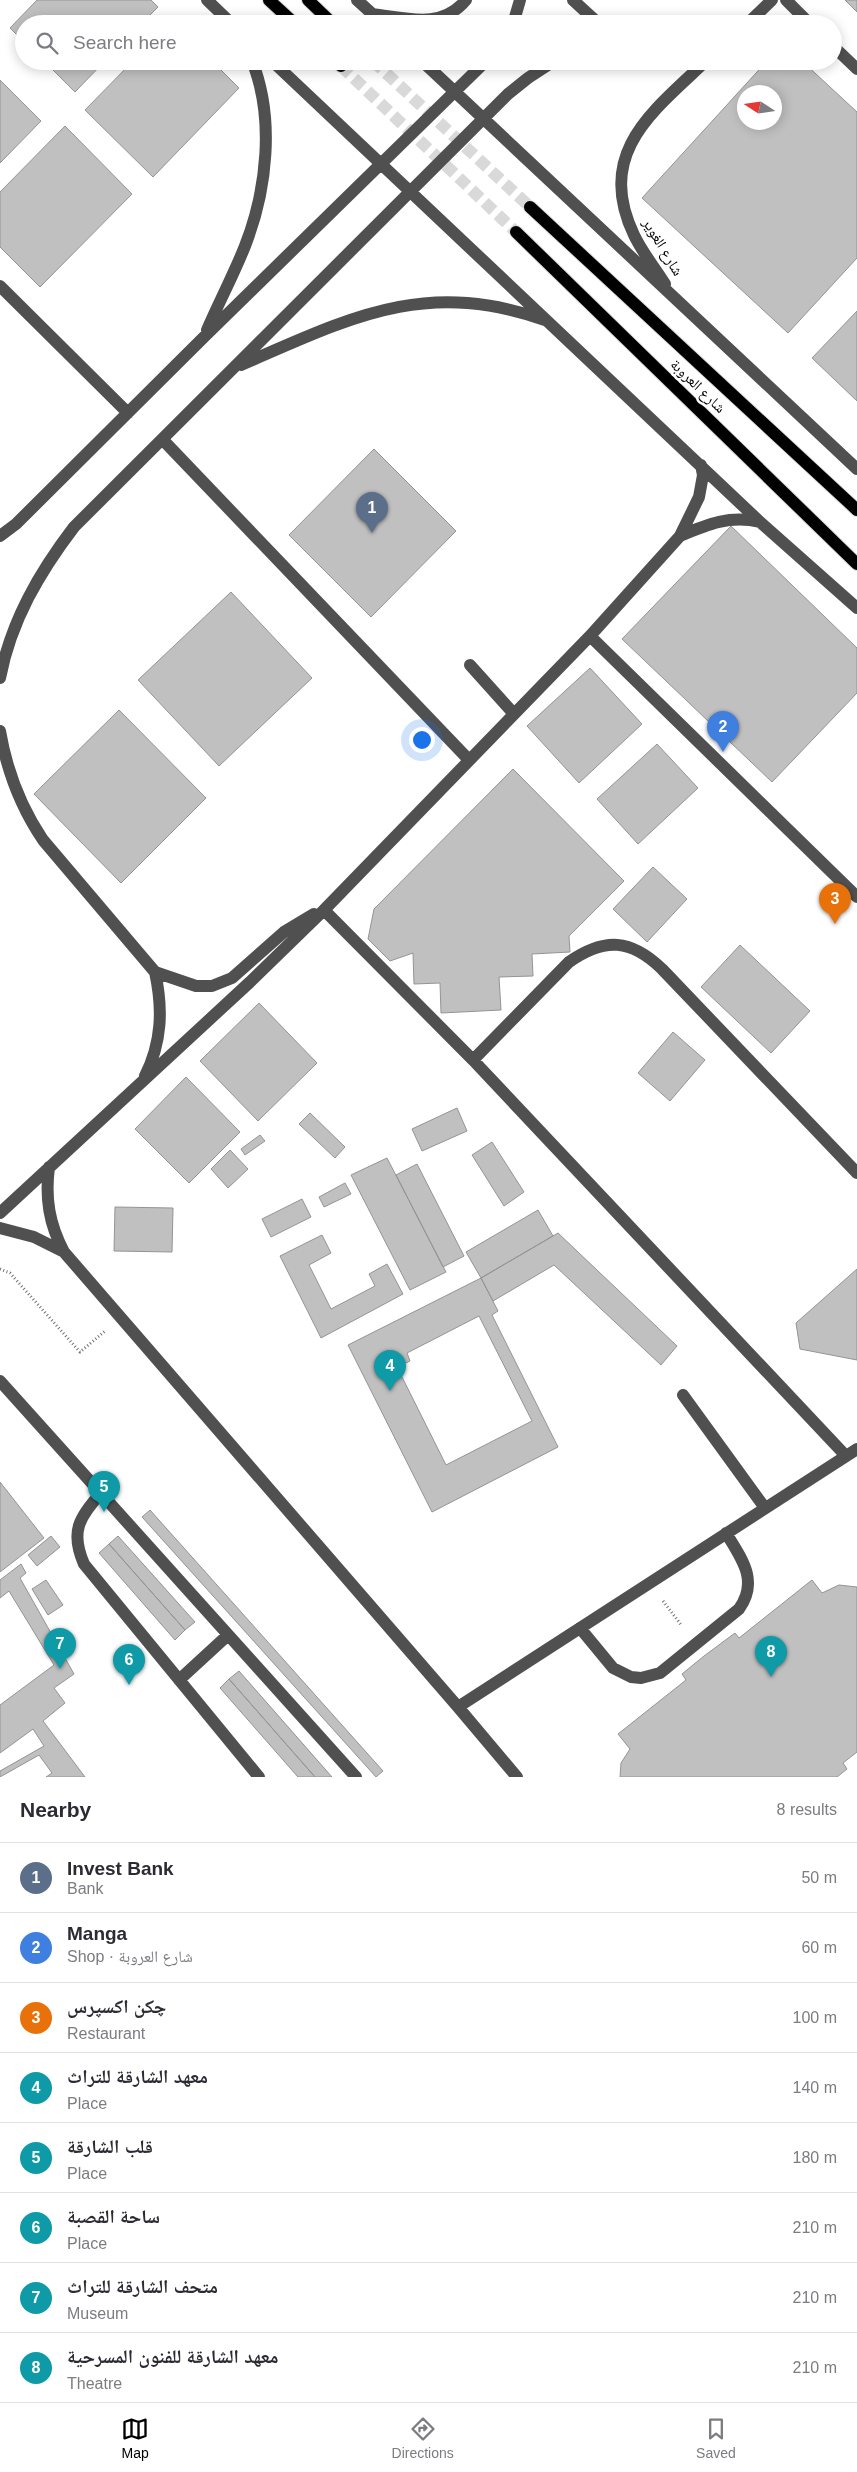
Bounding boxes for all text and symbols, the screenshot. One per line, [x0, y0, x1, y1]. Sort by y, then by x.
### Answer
search box [15, 15, 842, 70]
icon: search [33, 29, 61, 57]
text: Search here [73, 32, 177, 53]
north arrow [737, 85, 782, 130]
street label: شارع الغوير [637, 214, 687, 280]
street label: شارع العروبة [666, 355, 729, 417]
pin: 1 [356, 492, 388, 533]
pin: 2 [707, 711, 739, 752]
your location [409, 727, 435, 753]
pin: 3 [819, 883, 851, 924]
pin: 4 [374, 1350, 406, 1391]
pin: 5 [88, 1471, 120, 1512]
pin: 7 [44, 1628, 76, 1669]
pin: 8 [755, 1636, 787, 1677]
pin: 6 [113, 1644, 145, 1685]
text: Nearby [20, 1798, 91, 1821]
text: 8 results [777, 1801, 837, 1818]
text: Invest Bank [67, 1858, 174, 1879]
text: 1 [32, 1869, 40, 1886]
text: 50 m [801, 1869, 837, 1886]
text: Bank [67, 1880, 103, 1897]
text: Manga [67, 1923, 127, 1944]
text: 2 [32, 1939, 40, 1956]
text: 60 m [801, 1939, 837, 1956]
text: Shop · شارع العروبة [67, 1948, 193, 1965]
text: چکن اکسپرس [67, 1996, 166, 2017]
text: 3 [32, 2009, 40, 2026]
text: 100 m [793, 2009, 837, 2026]
text: Restaurant [67, 2025, 145, 2042]
text: معهد الشارقة للتراث [67, 2066, 208, 2087]
text: 4 [32, 2079, 40, 2096]
text: 140 m [793, 2079, 837, 2096]
text: Place [67, 2095, 107, 2112]
text: قلب الشارقة [67, 2136, 153, 2157]
text: 5 [32, 2149, 40, 2166]
text: 180 m [793, 2149, 837, 2166]
text: Place [67, 2165, 107, 2182]
text: ساحة القصبة [67, 2206, 160, 2227]
text: 6 [32, 2219, 40, 2236]
text: 210 m [793, 2219, 837, 2236]
text: Place [67, 2235, 107, 2252]
text: متحف الشارقة للتراث [67, 2276, 218, 2297]
text: 7 [32, 2289, 40, 2306]
text: 210 m [793, 2289, 837, 2306]
text: Museum [67, 2305, 128, 2322]
text: معهد الشارقة للفنون المسرحية [67, 2346, 279, 2367]
text: 8 [32, 2359, 40, 2376]
text: 210 m [793, 2359, 837, 2376]
text: Theatre [67, 2375, 122, 2392]
tab: Map [121, 2415, 149, 2461]
tab: Directions [392, 2415, 454, 2461]
tab: Saved [696, 2415, 736, 2461]

